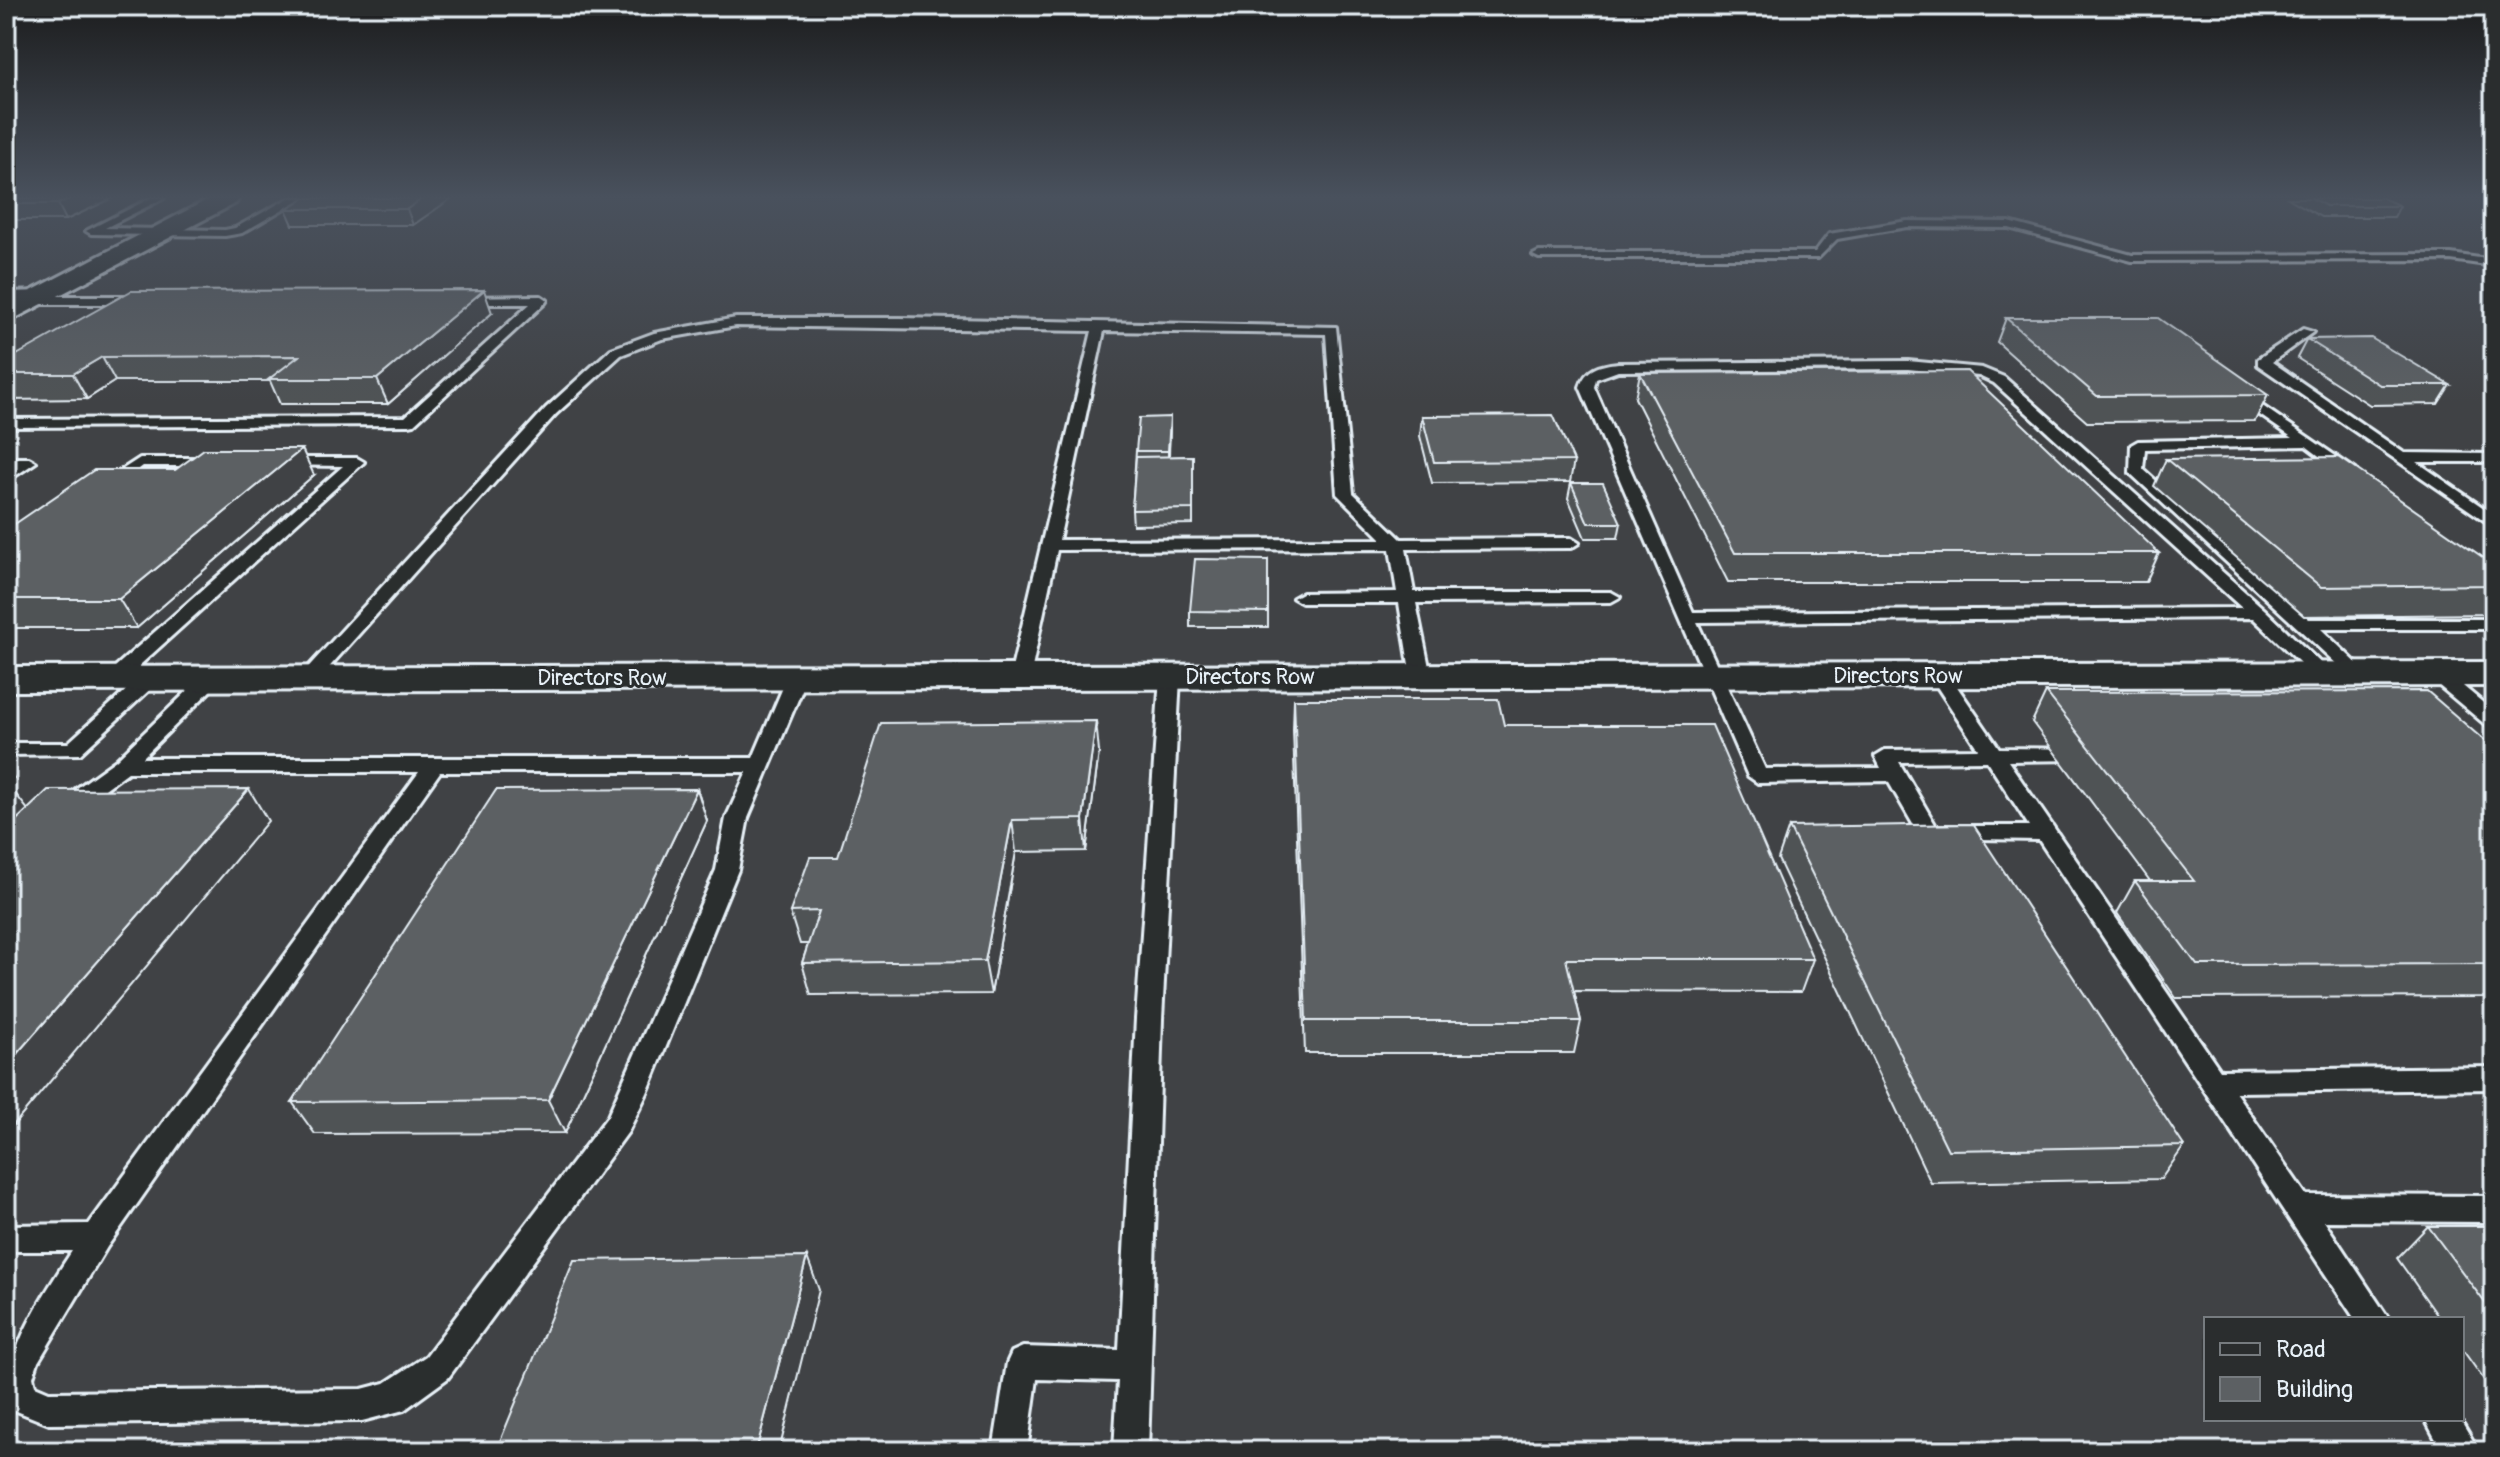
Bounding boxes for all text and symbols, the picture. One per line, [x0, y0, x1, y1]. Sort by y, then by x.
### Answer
street label: Directors Row [1833, 662, 1963, 690]
street label: Directors Row [1185, 663, 1315, 691]
street label: Directors Row [537, 664, 667, 692]
legend [2204, 1317, 2464, 1421]
text: Road [2276, 1335, 2326, 1364]
text: Building [2276, 1375, 2353, 1404]

